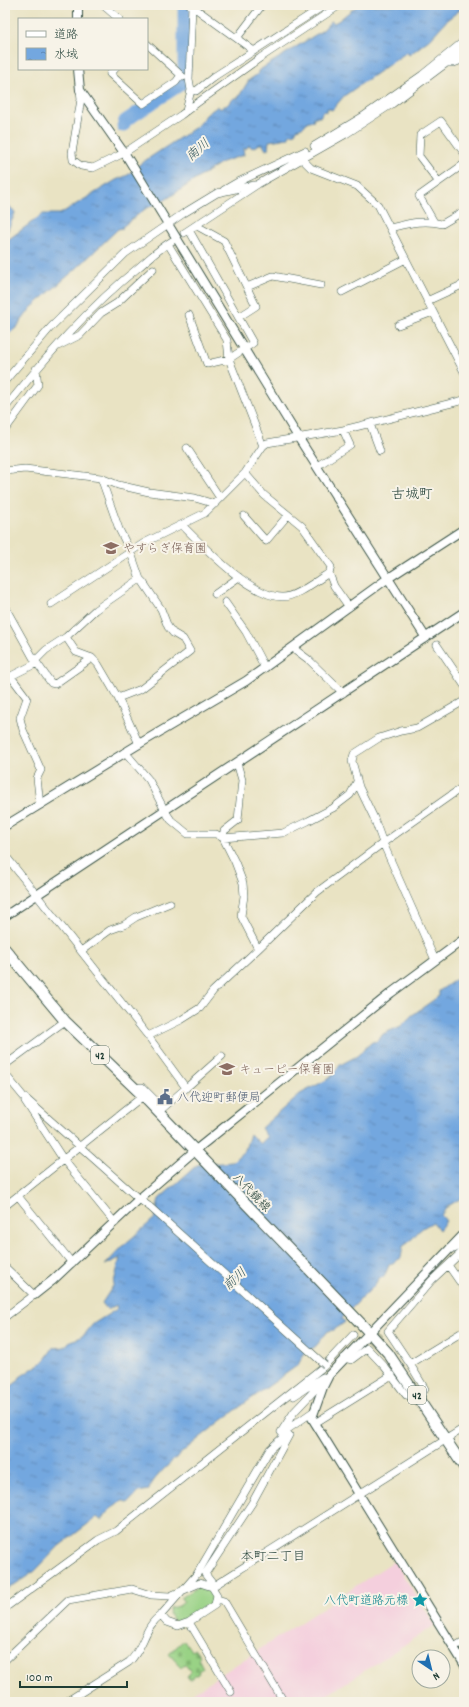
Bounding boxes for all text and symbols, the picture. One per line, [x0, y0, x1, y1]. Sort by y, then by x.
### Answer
legend [18, 18, 148, 70]
text: 道路 [54, 27, 78, 44]
text: 水域 [54, 47, 78, 64]
water label: 南川 [183, 135, 215, 167]
district label: 古城町 [391, 485, 433, 505]
school or university icon: やすらぎ保育園 [102, 539, 120, 557]
place label: やすらぎ保育園 [123, 541, 207, 558]
road number: 42 [91, 1046, 109, 1064]
school or university icon: キューピー保育園 [218, 1060, 236, 1078]
place label: キューピー保育園 [239, 1062, 334, 1079]
public building icon: 八代迎町郵便局 [156, 1088, 174, 1106]
place label: 八代迎町郵便局 [177, 1090, 261, 1107]
street label: 八代鏡線 [228, 1170, 274, 1216]
water label: 前川 [220, 1264, 252, 1296]
road number: 42 [408, 1386, 426, 1404]
district label: 本町二丁目 [240, 1548, 306, 1567]
place icon: 八代町道路元標 [411, 1591, 429, 1609]
place label: 八代町道路元標 [324, 1593, 408, 1610]
north arrow [411, 1649, 451, 1689]
scale bar [20, 1663, 127, 1689]
text: N [428, 1667, 442, 1684]
text: 100 m [26, 1670, 53, 1687]

